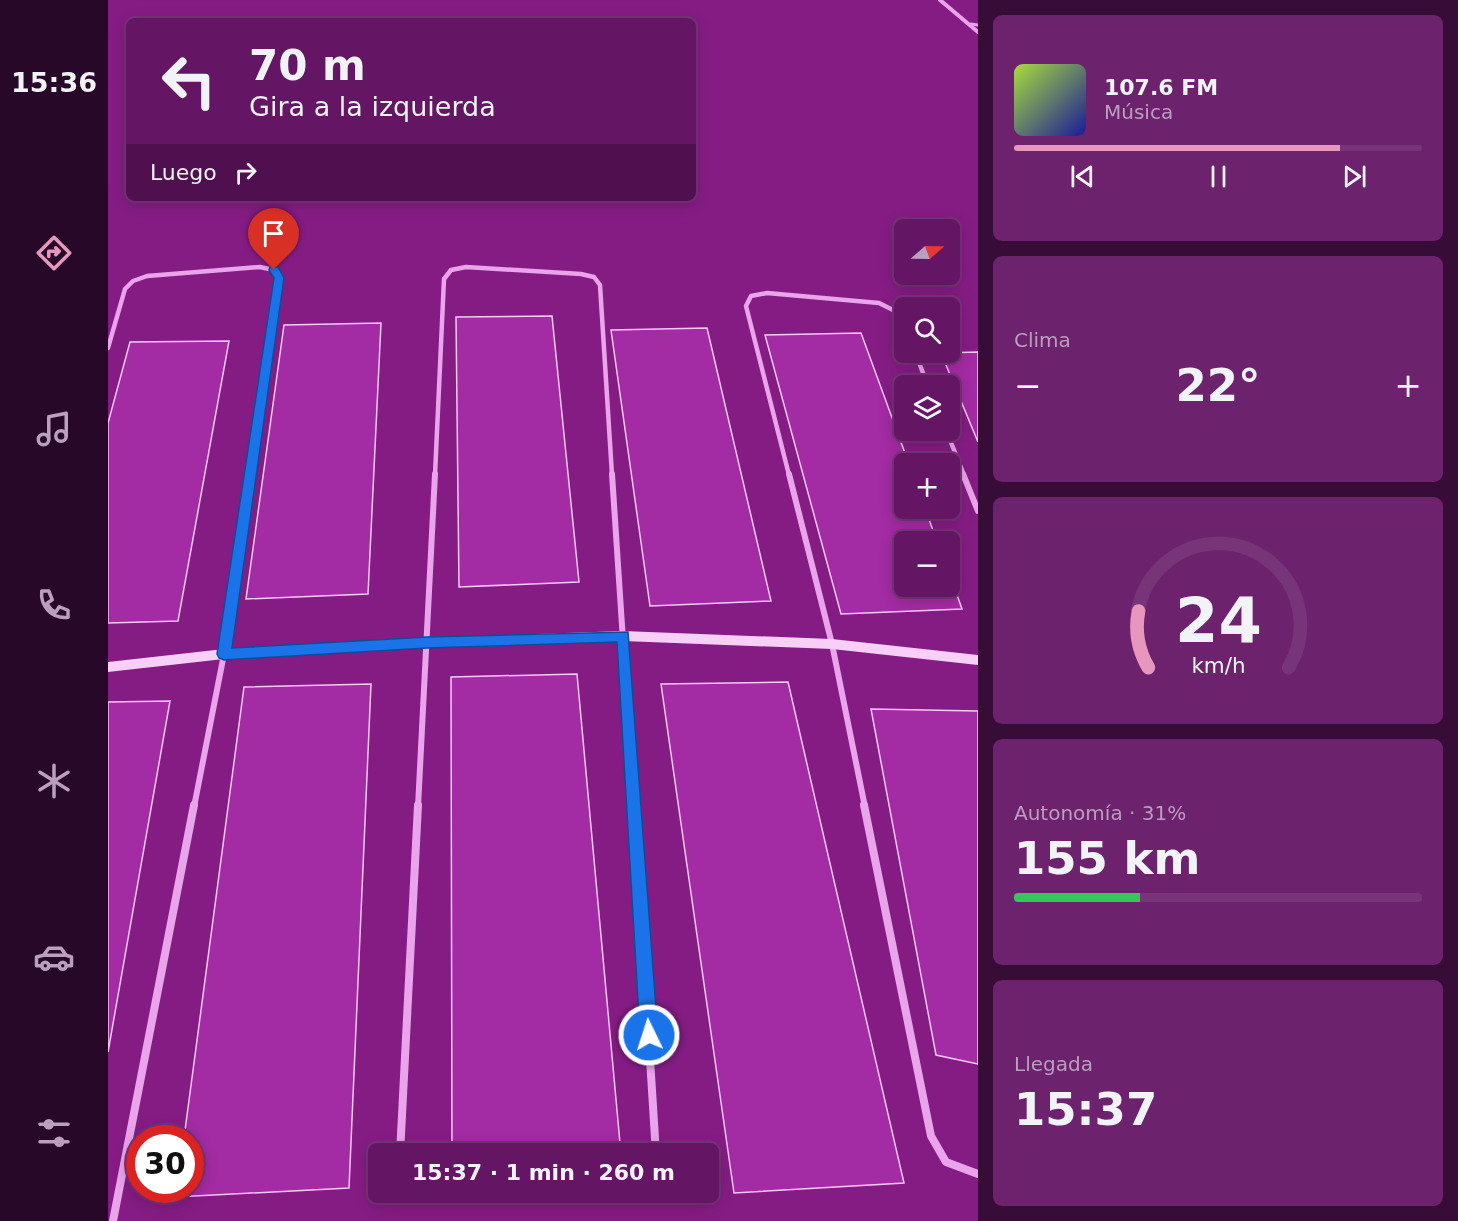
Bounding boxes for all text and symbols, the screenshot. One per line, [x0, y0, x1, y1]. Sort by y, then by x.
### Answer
text: 70 m [249, 41, 366, 90]
icon: left [150, 42, 228, 120]
text: 15:36 [11, 67, 97, 98]
text: 107.6 FM [1104, 75, 1218, 100]
text: Gira a la izquierda [249, 91, 496, 122]
text: Música [1104, 100, 1173, 124]
icon: right [229, 156, 262, 189]
text: Luego [150, 160, 217, 185]
icon: previous [1066, 160, 1099, 193]
icon: pause [1202, 160, 1235, 193]
icon: next [1338, 160, 1371, 193]
pin [248, 208, 299, 270]
icon: arrive [257, 217, 290, 250]
north arrow [894, 219, 960, 285]
map controls [894, 219, 960, 597]
icon: directions [33, 232, 75, 274]
button: search [894, 297, 960, 363]
text: Clima [1014, 328, 1071, 352]
text: 22° [1175, 359, 1261, 412]
text: − [1014, 366, 1042, 405]
text: + [1394, 366, 1422, 405]
button: layers [894, 375, 960, 441]
icon: music [33, 408, 75, 450]
button: + [894, 453, 960, 519]
button: − [894, 531, 960, 597]
icon: phone [33, 584, 75, 626]
text: 24 [1175, 584, 1261, 657]
text: km/h [1191, 653, 1245, 678]
icon: climate [33, 760, 75, 802]
text: Autonomía · 31% [1014, 801, 1186, 825]
text: 155 km [1014, 832, 1200, 885]
icon: car [33, 936, 75, 978]
position arrow [617, 1003, 681, 1067]
text: Llegada [1014, 1052, 1093, 1076]
text: 15:37 [1014, 1083, 1157, 1136]
icon: filters [33, 1112, 75, 1154]
speed limit sign: 30 [126, 1125, 204, 1203]
text: 15:37 · 1 min · 260 m [412, 1160, 675, 1185]

